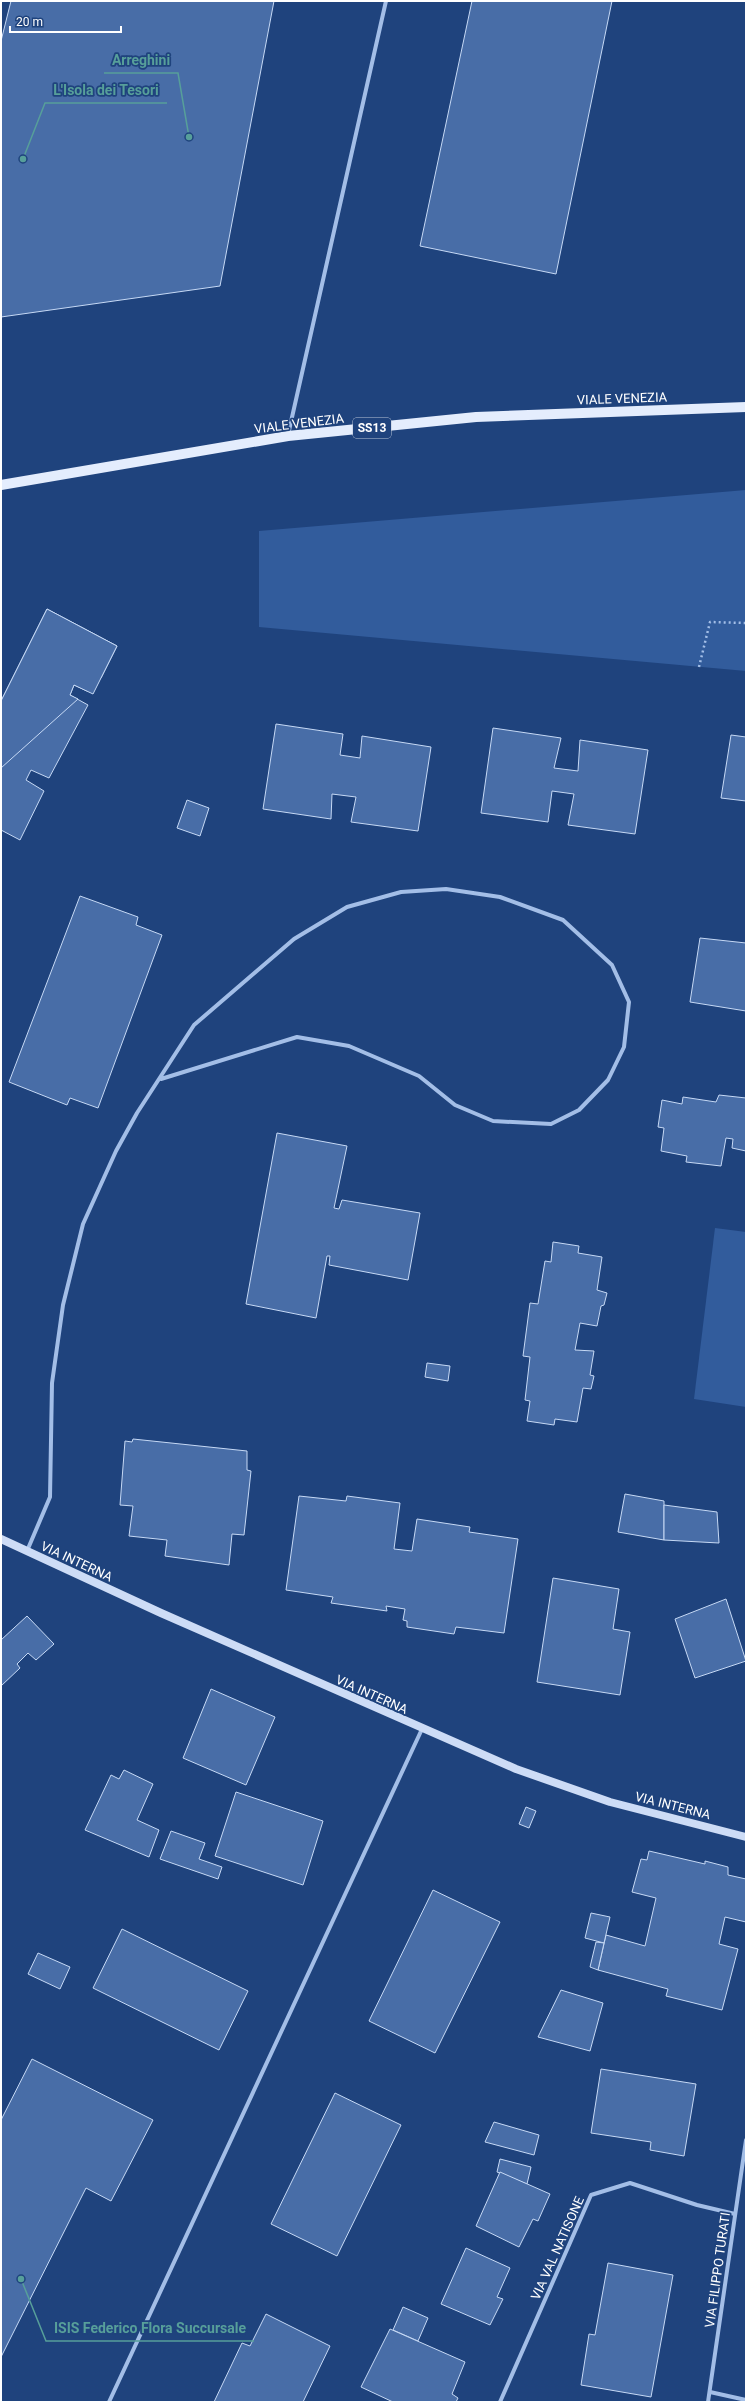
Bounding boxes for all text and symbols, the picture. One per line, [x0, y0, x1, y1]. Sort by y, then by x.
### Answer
scale bar [10, 8, 121, 34]
text: 20 m [16, 15, 43, 29]
callout: Arreghini [104, 47, 178, 73]
text: Arreghini [112, 52, 170, 68]
callout: L'Isola dei Tesori [45, 77, 167, 103]
text: L'Isola dei Tesori [53, 82, 159, 98]
street label: VIALE VENEZIA [577, 389, 668, 408]
street label: VIALE VENEZIA [253, 410, 345, 436]
road number: SS13 [353, 418, 391, 438]
street label: VIA INTERNA [39, 1538, 115, 1585]
street label: VIA INTERNA [333, 1672, 411, 1717]
street label: VIA INTERNA [634, 1789, 713, 1822]
street label: VIA VAL NATISONE [528, 2194, 587, 2302]
street label: VIA FILIPPO TURATI [702, 2211, 733, 2329]
callout: ISIS Federico Flora Succursale [46, 2315, 254, 2341]
text: ISIS Federico Flora Succursale [54, 2320, 246, 2336]

